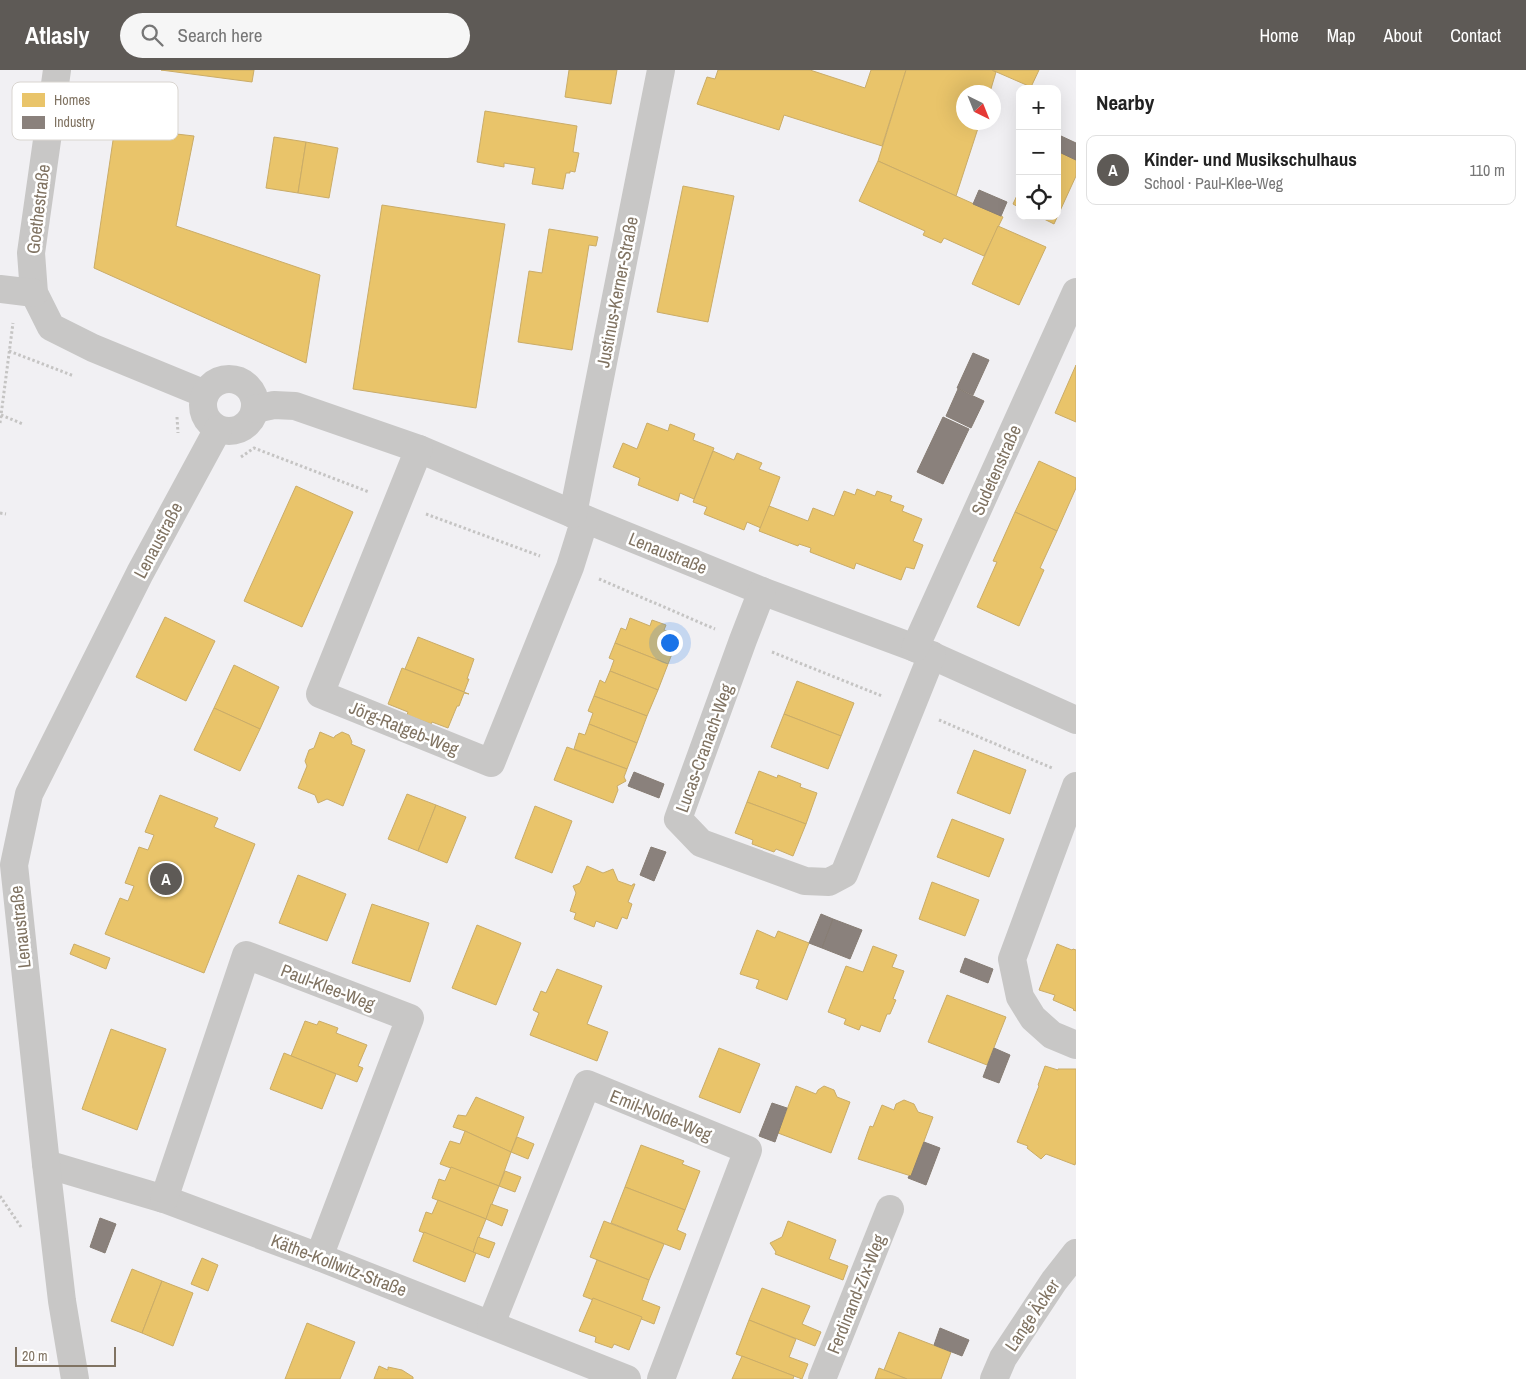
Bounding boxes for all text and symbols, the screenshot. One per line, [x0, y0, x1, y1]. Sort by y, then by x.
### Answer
search box [120, 13, 470, 58]
text: Atlasly [25, 19, 90, 51]
icon: search [138, 21, 166, 49]
text: Search here [178, 22, 262, 48]
text: Home [1259, 23, 1299, 48]
text: Map [1327, 23, 1356, 48]
text: About [1384, 23, 1422, 48]
text: Contact [1450, 23, 1501, 48]
legend [12, 82, 178, 140]
north arrow [956, 85, 1001, 130]
map controls [1016, 85, 1061, 220]
button: + [1016, 85, 1061, 130]
text: Nearby [1096, 88, 1154, 117]
text: Homes [54, 91, 91, 109]
text: Industry [54, 113, 95, 131]
button: − [1016, 130, 1061, 175]
text: Kinder- und Musikschulhaus [1144, 146, 1357, 172]
text: A [1108, 159, 1118, 181]
text: 110 m [1469, 159, 1505, 181]
street label: Goethestraße [20, 163, 56, 255]
text: School · Paul-Klee-Weg [1144, 172, 1283, 194]
button: locate [1016, 175, 1061, 220]
street label: Justinus-Kerner-Straße [590, 214, 644, 370]
street label: Sudetenstraße [965, 421, 1027, 519]
street label: Lenaustraße [128, 498, 188, 582]
street label: Lenaustraße [625, 526, 711, 580]
your location [657, 630, 683, 656]
street label: Lucas-Cranach-Weg [669, 680, 739, 816]
street label: Jörg-Ratgeb-Weg [345, 695, 463, 762]
pin: A [150, 860, 182, 898]
street label: Lenaustraße [3, 884, 37, 970]
street label: Paul-Klee-Weg [277, 958, 379, 1017]
street label: Emil-Nolde-Weg [606, 1083, 716, 1147]
street label: Käthe-Kollwitz-Straße [268, 1228, 410, 1302]
street label: Ferdinand-Zix-Weg [821, 1230, 892, 1358]
street label: Lange Äcker [999, 1274, 1065, 1356]
scale bar [15, 1344, 116, 1367]
text: 20 m [22, 1347, 48, 1365]

